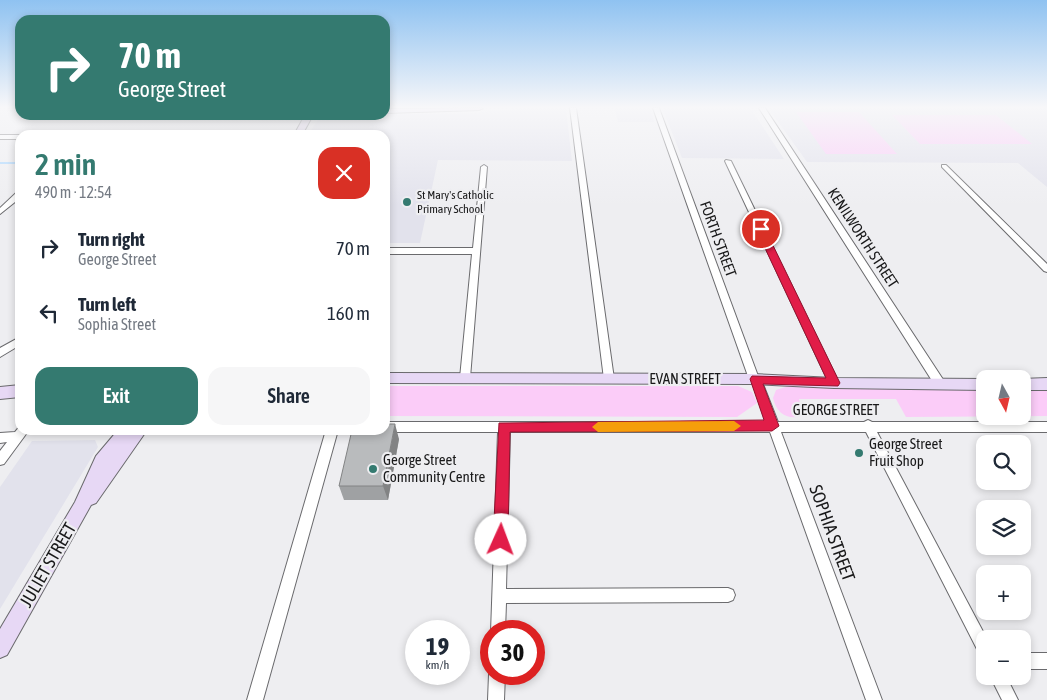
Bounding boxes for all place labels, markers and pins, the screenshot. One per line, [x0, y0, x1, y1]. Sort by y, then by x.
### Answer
place label: St Mary's Catholic Primary School [417, 188, 494, 216]
marker: St Mary's Catholic Primary School [401, 196, 413, 208]
pin [740, 208, 782, 250]
place label: George Street Fruit Shop [869, 435, 943, 469]
marker: George Street Fruit Shop [853, 447, 865, 459]
place label: George Street Community Centre [383, 451, 486, 485]
marker: George Street Community Centre [367, 463, 379, 475]

